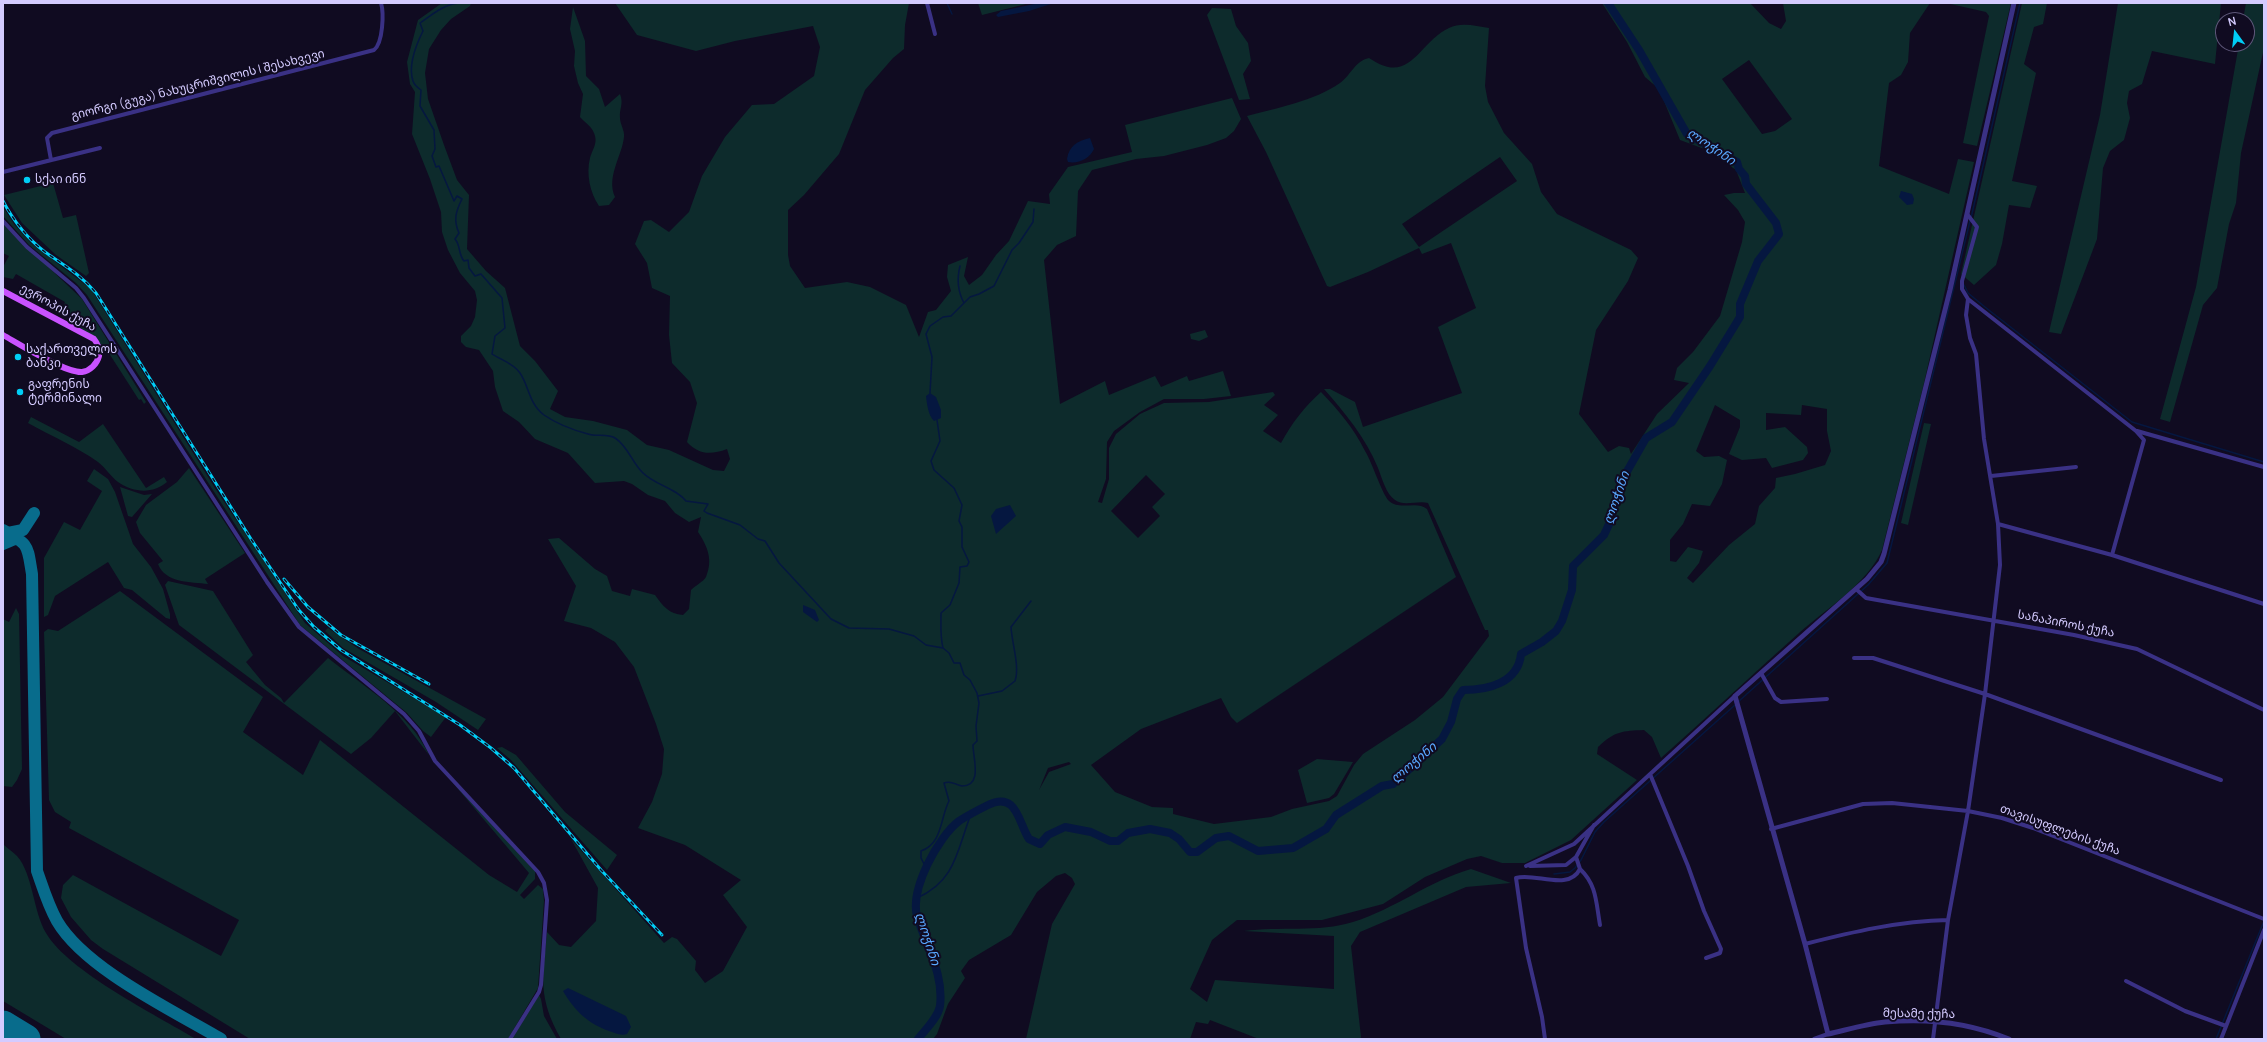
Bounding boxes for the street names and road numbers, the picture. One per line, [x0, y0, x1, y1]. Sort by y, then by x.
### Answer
street label: გიორგი (გუგა) ნახუცრიშვილის I შესახვევი [70, 46, 326, 124]
street label: ევროპის ქუჩა [17, 281, 99, 335]
street label: სანაპიროს ქუჩა [2016, 608, 2116, 640]
street label: თავისუფლების ქუჩა [1998, 802, 2122, 858]
street label: მესამე ქუჩა [1883, 1006, 1955, 1022]

